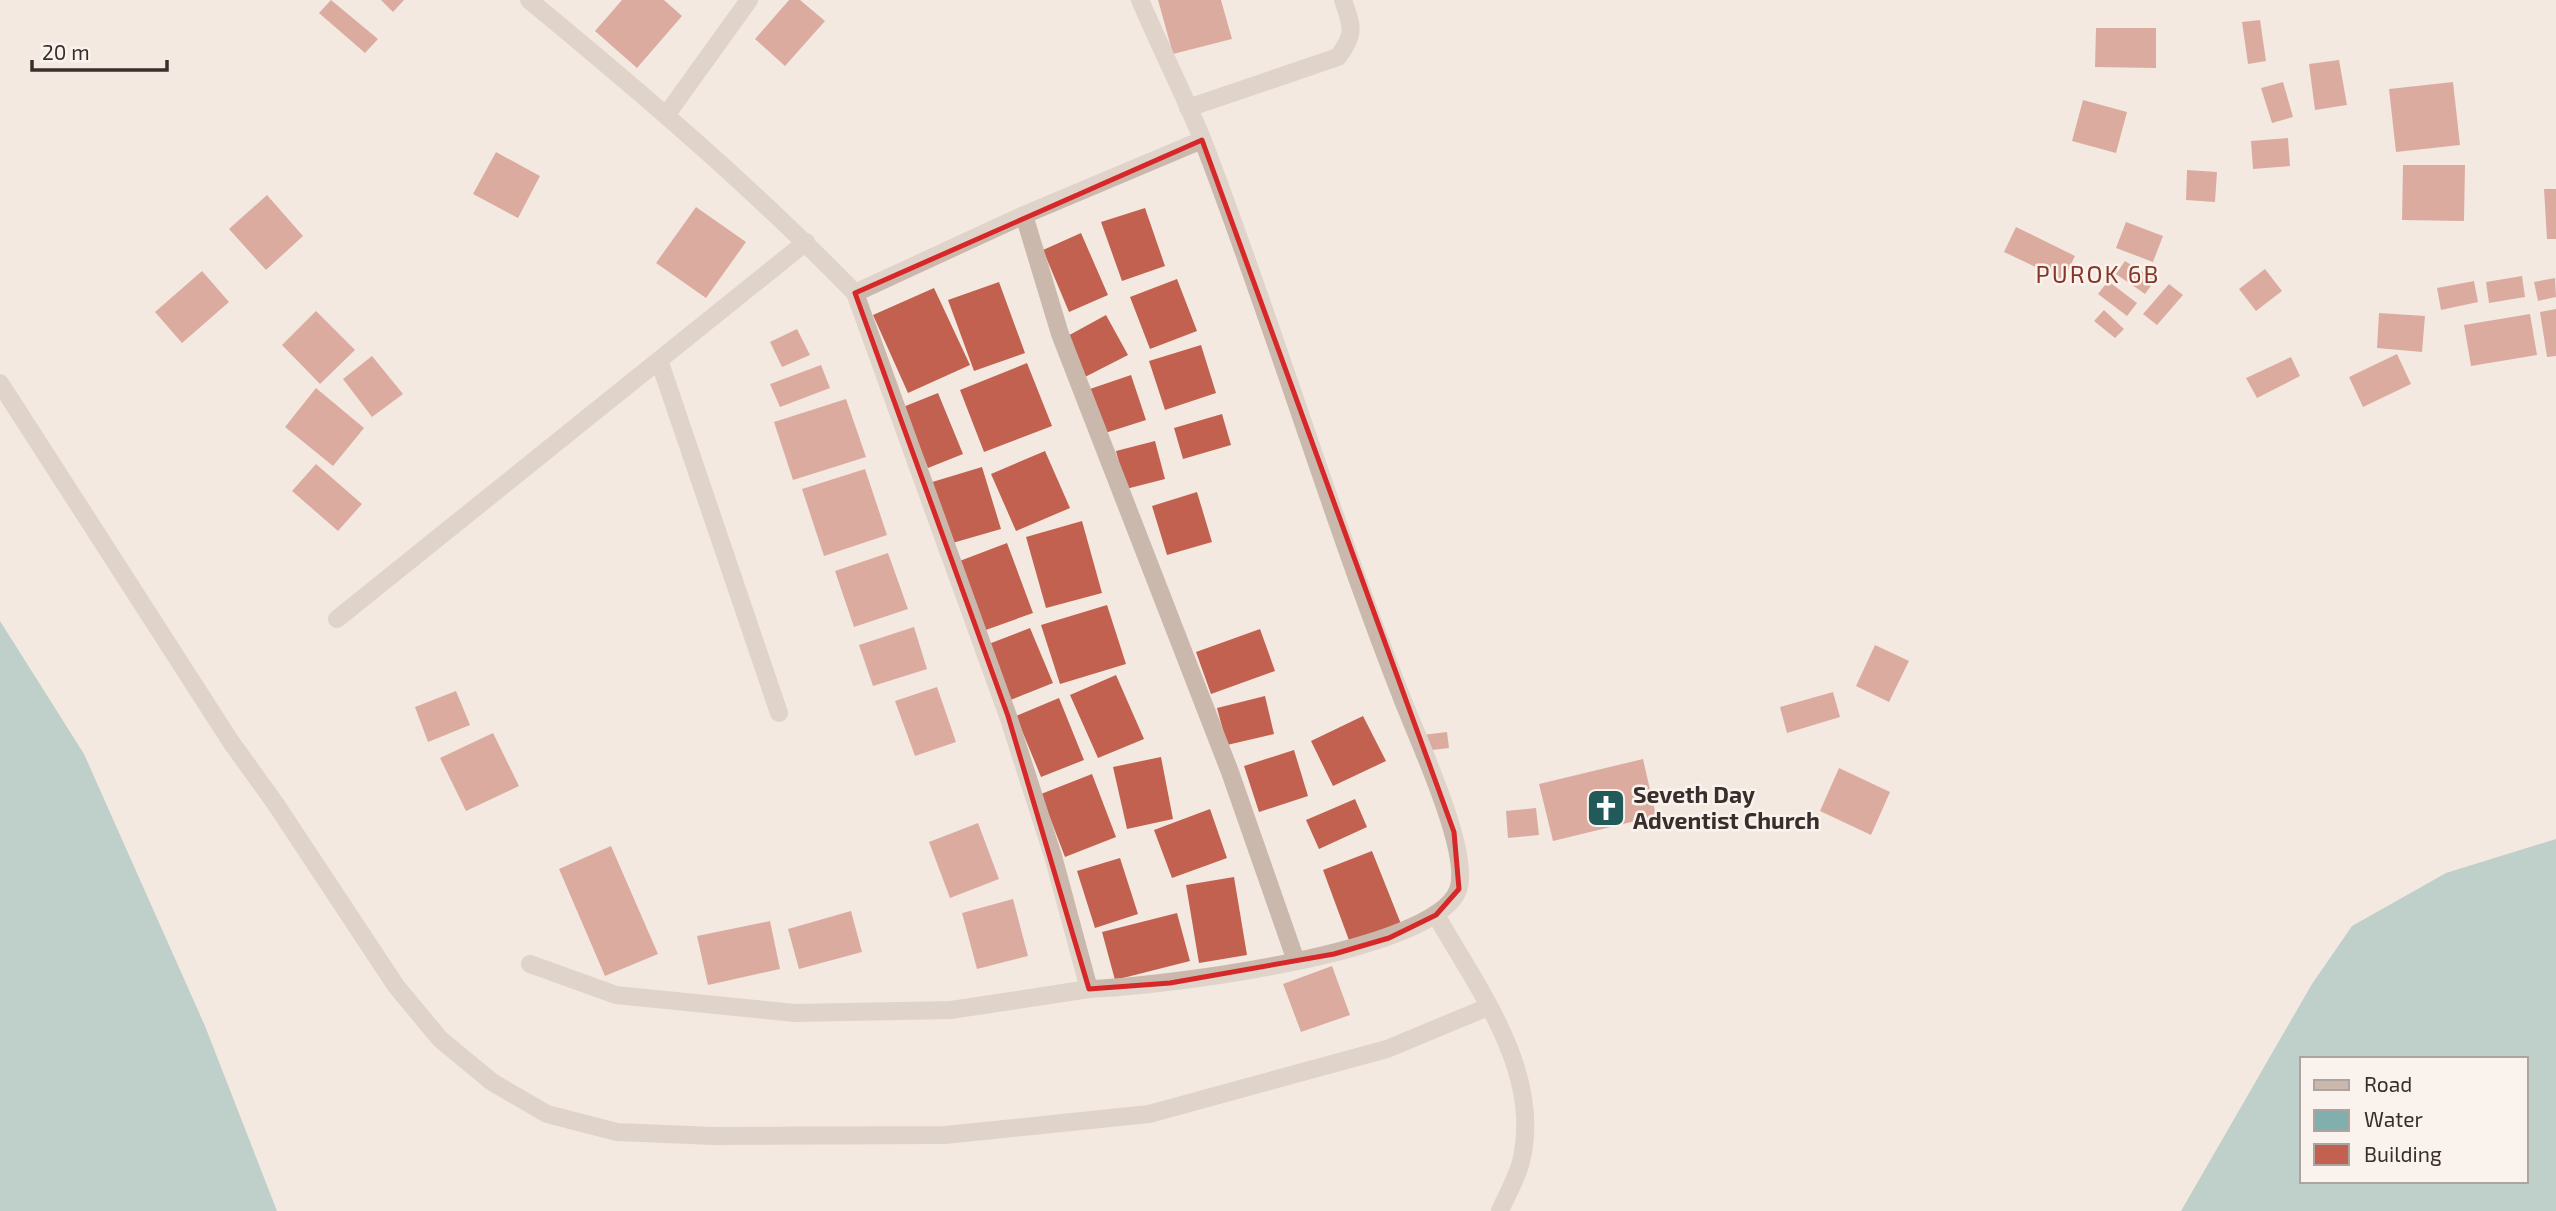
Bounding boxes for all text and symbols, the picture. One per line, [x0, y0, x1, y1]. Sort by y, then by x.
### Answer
scale bar [32, 28, 166, 72]
text: 20 m [42, 39, 90, 64]
district label: PUROK 6B [2036, 259, 2160, 288]
place label: Seveth Day Adventist Church [1633, 780, 1820, 834]
church icon: Seveth Day Adventist Church [1585, 787, 1627, 829]
legend [2300, 1057, 2528, 1183]
text: Road [2364, 1071, 2412, 1096]
text: Water [2364, 1106, 2423, 1131]
text: Building [2364, 1141, 2442, 1166]

